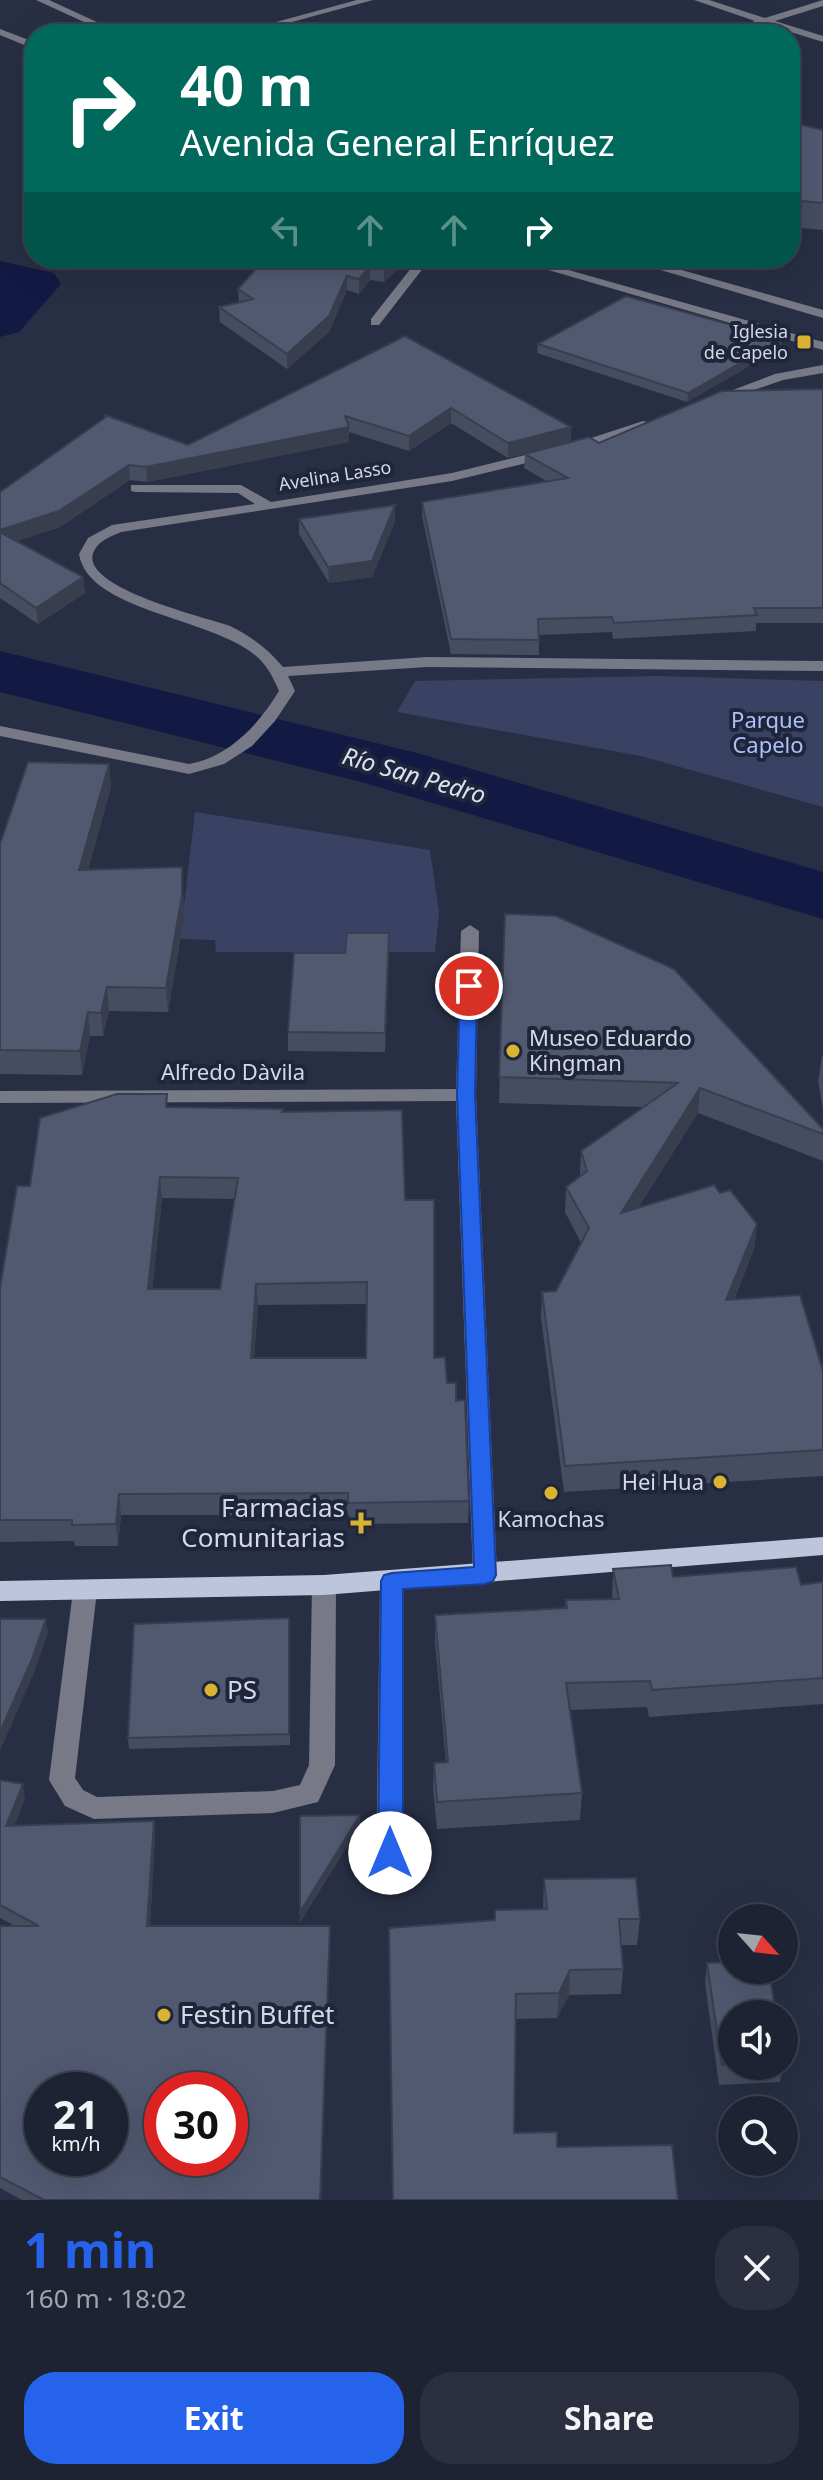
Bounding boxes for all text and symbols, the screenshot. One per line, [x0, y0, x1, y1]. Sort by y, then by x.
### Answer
text: 40 m [180, 46, 313, 122]
icon: right [48, 56, 152, 160]
text: Avenida General Enríquez [180, 118, 615, 167]
icon: left [264, 208, 308, 252]
icon: ahead [348, 208, 392, 252]
icon: ahead [432, 208, 476, 252]
icon: right [516, 208, 560, 252]
place label: Iglesia de Capelo [704, 319, 788, 364]
marker: Iglesia de Capelo [795, 333, 813, 351]
street label: Avelina Lasso [277, 454, 393, 496]
park label: Parque Capelo [731, 704, 805, 759]
water label: Río San Pedro [339, 738, 490, 811]
pin [435, 952, 503, 1020]
icon: arrive [447, 964, 491, 1008]
place label: Museo Eduardo Kingman [529, 1022, 692, 1077]
marker: Museo Eduardo Kingman [504, 1042, 522, 1060]
street label: Alfredo Dàvila [161, 1056, 305, 1086]
place label: Hei Hua [622, 1466, 704, 1496]
marker: Hei Hua [711, 1473, 729, 1491]
marker: Kamochas [542, 1484, 560, 1502]
place label: Farmacias Comunitarias [181, 1489, 345, 1555]
place label: Kamochas [498, 1503, 604, 1533]
marker: Farmacias Comunitarias [352, 1514, 370, 1532]
place label: PS [227, 1671, 257, 1707]
marker: PS [202, 1681, 220, 1699]
position arrow [348, 1811, 432, 1895]
north arrow [718, 1904, 798, 1984]
map controls [718, 1904, 798, 2176]
place label: Festin Buffet [180, 1996, 334, 2032]
button: sound [718, 2000, 798, 2080]
marker: Festin Buffet [155, 2006, 173, 2024]
speed limit sign: 30 [144, 2072, 248, 2176]
text: 21 [53, 2086, 99, 2141]
button: search [718, 2096, 798, 2176]
text: km/h [51, 2130, 101, 2157]
text: 1 min [24, 2217, 156, 2282]
button: close [715, 2226, 799, 2310]
text: 160 m · 18:02 [24, 2280, 187, 2316]
button: Exit [24, 2372, 404, 2464]
button: Share [420, 2372, 799, 2464]

